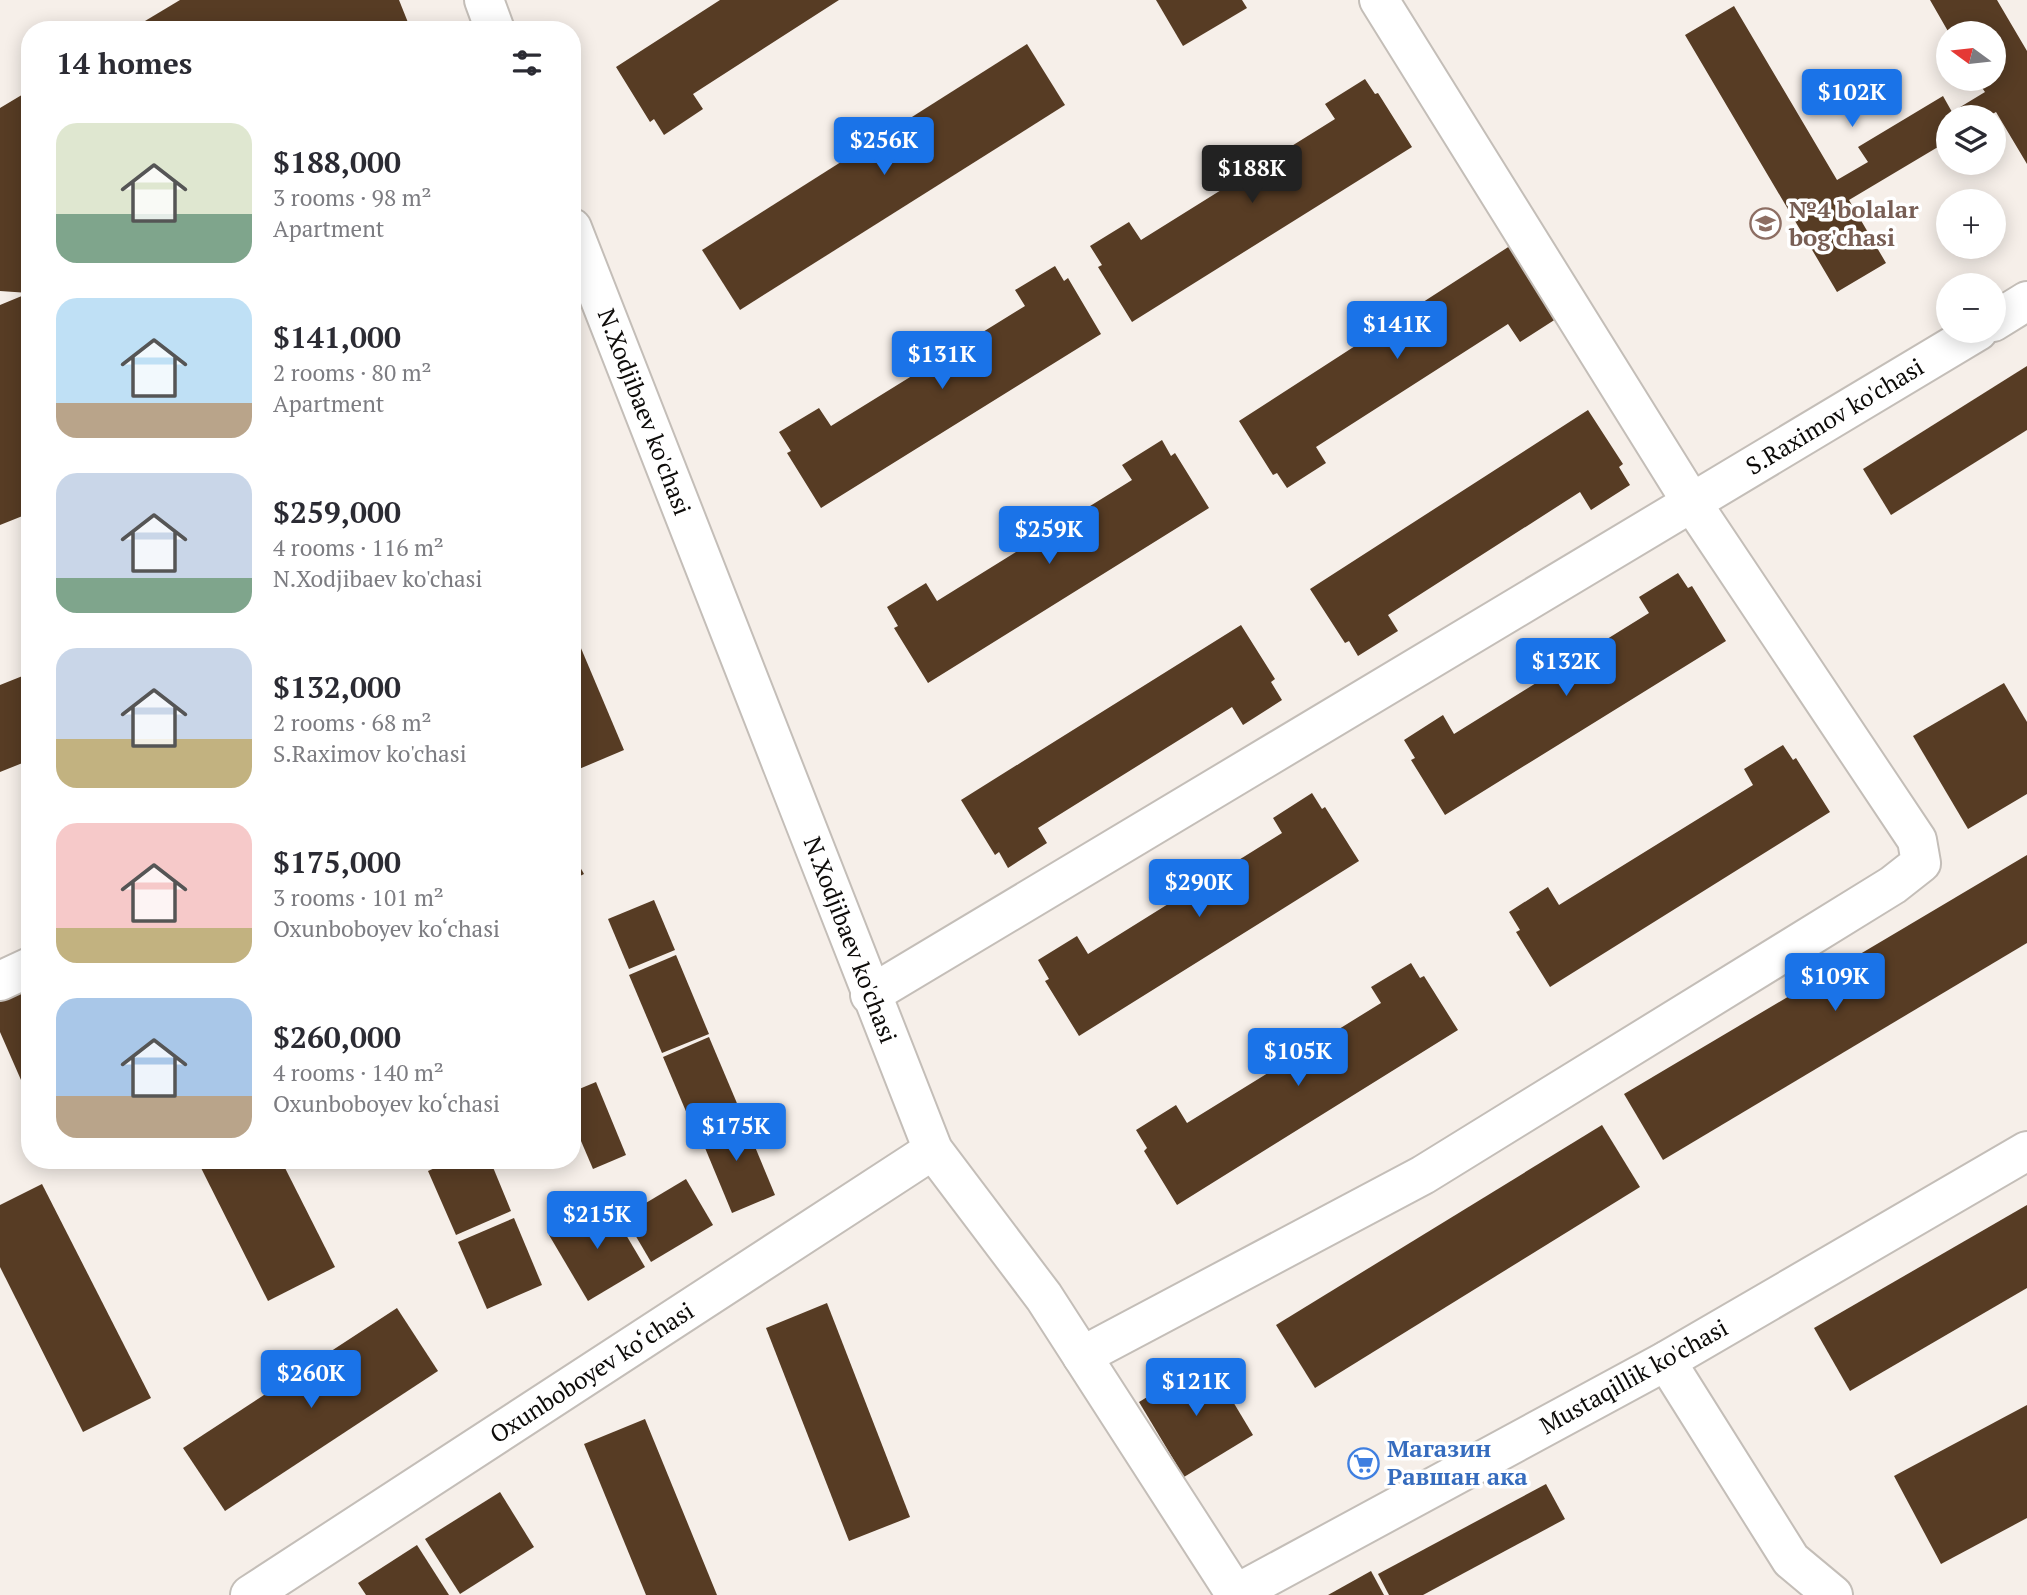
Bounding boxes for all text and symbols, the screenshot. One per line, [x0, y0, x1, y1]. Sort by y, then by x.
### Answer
north arrow [1936, 21, 2006, 91]
map controls [1936, 21, 2006, 343]
text: 14 homes [56, 43, 192, 83]
icon: filters [508, 44, 546, 82]
pin: $102K [1803, 69, 1901, 129]
text: $102K [1818, 76, 1886, 107]
button: layers [1936, 105, 2006, 175]
pin: $256K [835, 118, 933, 177]
text: $256K [850, 124, 918, 155]
text: $188,000 [273, 142, 401, 182]
pin: $188K [1203, 146, 1301, 205]
icon: home [112, 151, 196, 235]
text: $188K [1218, 152, 1286, 183]
text: 3 rooms · 98 m² [273, 182, 432, 213]
button: + [1936, 189, 2006, 259]
place label: №4 bolalar bog'chasi [1788, 193, 1919, 253]
school or university icon: №4 bolalar bog'chasi [1749, 207, 1783, 241]
text: Apartment [273, 213, 384, 244]
button: − [1936, 273, 2006, 343]
pin: $141K [1348, 302, 1446, 361]
street label: N.Xodjibaev ko'chasi [591, 304, 699, 519]
text: $141K [1363, 308, 1431, 339]
text: $141,000 [273, 317, 401, 357]
icon: home [112, 326, 196, 410]
pin: $131K [893, 332, 991, 391]
text: $131K [908, 338, 976, 369]
street label: S.Raximov ko'chasi [1740, 350, 1929, 482]
text: 2 rooms · 80 m² [273, 357, 432, 388]
text: Apartment [273, 388, 384, 419]
text: $259,000 [273, 492, 401, 532]
icon: home [112, 501, 196, 585]
pin: $259K [1000, 506, 1098, 566]
text: $259K [1015, 513, 1083, 544]
text: 4 rooms · 116 m² [273, 532, 444, 563]
text: N.Xodjibaev ko'chasi [273, 563, 482, 594]
pin: $132K [1517, 638, 1615, 698]
text: $132K [1532, 645, 1600, 676]
text: $132,000 [273, 667, 401, 707]
icon: home [112, 676, 196, 760]
text: 2 rooms · 68 m² [273, 707, 432, 738]
text: S.Raximov ko'chasi [273, 738, 467, 769]
street label: N.Xodjibaev ko'chasi [797, 832, 905, 1047]
text: $175,000 [273, 842, 401, 882]
icon: home [112, 851, 196, 935]
pin: $290K [1150, 860, 1248, 919]
text: $290K [1165, 866, 1233, 897]
text: 3 rooms · 101 m² [273, 882, 444, 913]
text: Oxunboboyev ko‘chasi [273, 913, 500, 944]
pin: $109K [1786, 954, 1884, 1013]
text: $109K [1801, 960, 1869, 991]
text: $260,000 [273, 1017, 401, 1057]
icon: home [112, 1026, 196, 1110]
pin: $105K [1249, 1028, 1347, 1088]
text: $105K [1264, 1035, 1332, 1066]
text: 4 rooms · 140 m² [273, 1057, 444, 1088]
text: Oxunboboyev ko‘chasi [273, 1088, 500, 1119]
pin: $175K [687, 1104, 785, 1163]
text: $175K [702, 1110, 770, 1141]
pin: $215K [548, 1192, 646, 1251]
text: $215K [563, 1198, 631, 1229]
street label: Oxunboboyev ko‘chasi [483, 1294, 700, 1450]
street label: Mustaqillik ko'chasi [1534, 1311, 1733, 1441]
pin: $260K [262, 1350, 360, 1410]
text: $260K [277, 1357, 345, 1388]
pin: $121K [1147, 1358, 1245, 1418]
text: $121K [1162, 1365, 1230, 1396]
place label: Магазин Равшан ака [1387, 1432, 1528, 1492]
supermarket icon: Магазин Равшан ака [1347, 1446, 1381, 1480]

